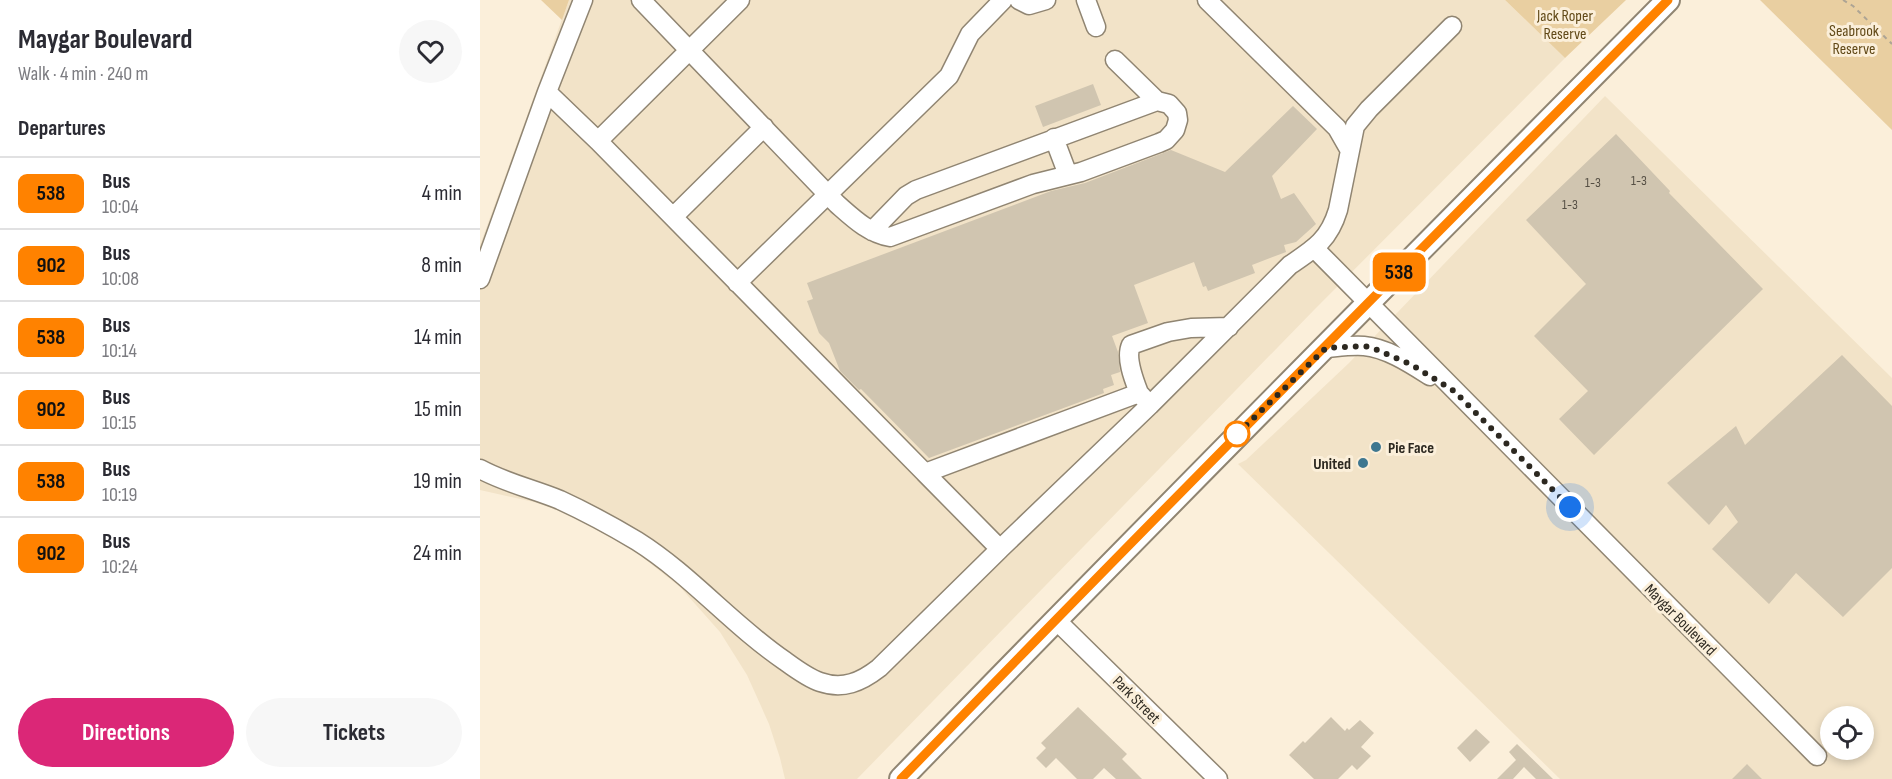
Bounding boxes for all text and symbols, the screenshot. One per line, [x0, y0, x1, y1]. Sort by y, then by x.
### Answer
park label: Jack Roper Reserve [1536, 7, 1593, 44]
button: heart [399, 20, 462, 83]
park label: Seabrook Reserve [1829, 22, 1879, 59]
text: Maygar Boulevard [18, 23, 193, 56]
text: Walk · 4 min · 240 m [18, 62, 148, 86]
text: Departures [18, 115, 106, 142]
text: Bus [102, 168, 131, 195]
house number: 1-3 [1631, 172, 1647, 189]
house number: 1-3 [1585, 174, 1601, 191]
text: 4 min [422, 180, 462, 207]
text: 538 [37, 181, 65, 206]
text: 10:04 [102, 195, 139, 219]
house number: 1-3 [1562, 196, 1578, 213]
text: Bus [102, 240, 131, 267]
text: 8 min [421, 252, 462, 279]
line badge: 538 [1364, 252, 1434, 292]
text: 902 [36, 253, 66, 278]
text: 538 [1385, 260, 1413, 285]
text: 10:08 [102, 267, 139, 291]
text: Bus [102, 312, 131, 339]
text: 14 min [414, 324, 462, 351]
text: 538 [37, 325, 65, 350]
text: 10:14 [102, 339, 137, 363]
text: Bus [102, 384, 131, 411]
text: 15 min [414, 396, 462, 423]
text: 902 [36, 397, 66, 422]
text: 10:15 [102, 411, 136, 435]
unlabelled marker [1224, 421, 1250, 447]
place label: Pie Face [1388, 439, 1434, 458]
marker: Pie Face [1369, 440, 1383, 454]
place label: United [1313, 455, 1351, 474]
text: Bus [102, 456, 131, 483]
marker: United [1356, 456, 1370, 470]
text: 19 min [413, 468, 462, 495]
text: 538 [37, 469, 65, 494]
text: 10:19 [102, 483, 137, 507]
your location [1555, 492, 1585, 522]
text: Bus [102, 528, 131, 555]
text: 24 min [413, 540, 462, 567]
text: 902 [36, 541, 66, 566]
text: 10:24 [102, 555, 138, 579]
street label: Maygar Boulevard [1640, 580, 1720, 660]
street label: Park Street [1108, 672, 1164, 728]
button: Directions [18, 698, 234, 767]
button: Tickets [246, 698, 462, 767]
map controls [1820, 706, 1874, 760]
button: locate [1820, 706, 1874, 760]

